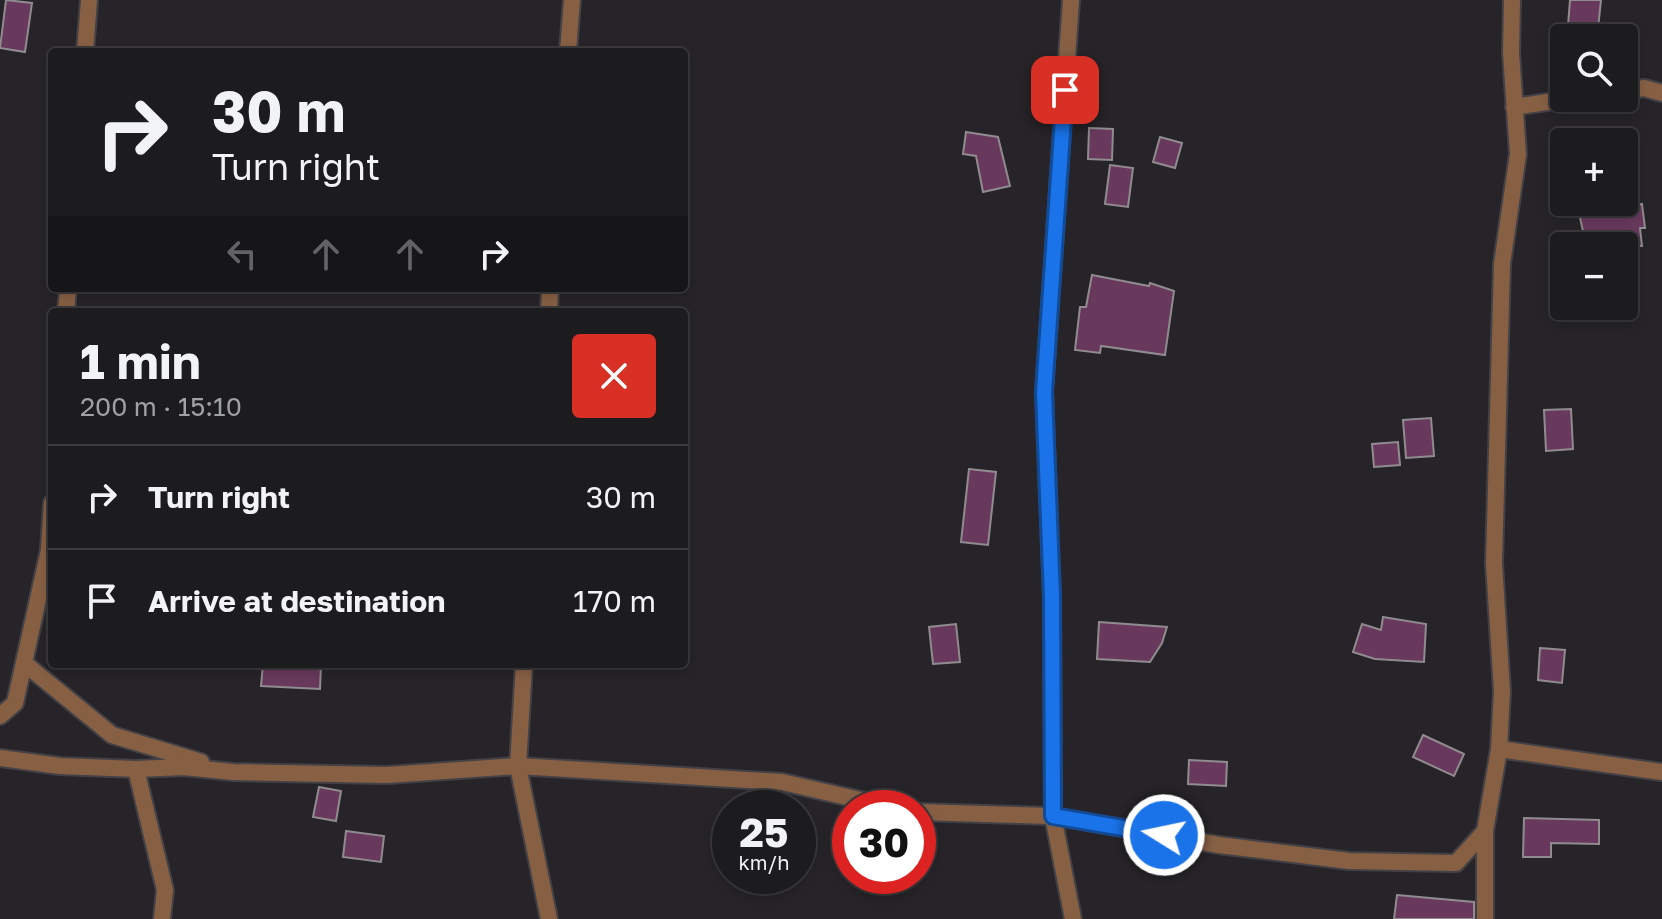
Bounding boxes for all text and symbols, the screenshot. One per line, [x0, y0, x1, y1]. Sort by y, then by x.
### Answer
map controls [1550, 24, 1638, 320]
button: search [1550, 24, 1638, 112]
pin [1031, 56, 1099, 124]
icon: arrive [1043, 68, 1087, 112]
text: 30 m [212, 77, 346, 144]
icon: right [80, 80, 184, 184]
button: + [1550, 128, 1638, 216]
text: Turn right [212, 145, 380, 188]
icon: left [220, 232, 264, 276]
icon: ahead [304, 232, 348, 276]
icon: ahead [388, 232, 432, 276]
icon: right [472, 232, 516, 276]
button: − [1550, 232, 1638, 320]
text: 1 min [80, 332, 201, 390]
button: close [572, 334, 656, 418]
text: 200 m · 15:10 [80, 391, 242, 422]
icon: right [80, 475, 124, 519]
text: Turn right [148, 479, 290, 515]
text: 30 m [586, 479, 656, 515]
icon: arrive [80, 579, 124, 623]
text: Arrive at destination [148, 583, 445, 619]
text: 170 m [573, 583, 656, 619]
speed limit sign: 30 [832, 790, 936, 894]
position arrow [1122, 793, 1206, 877]
text: 25 [740, 808, 788, 856]
text: km/h [739, 850, 789, 874]

